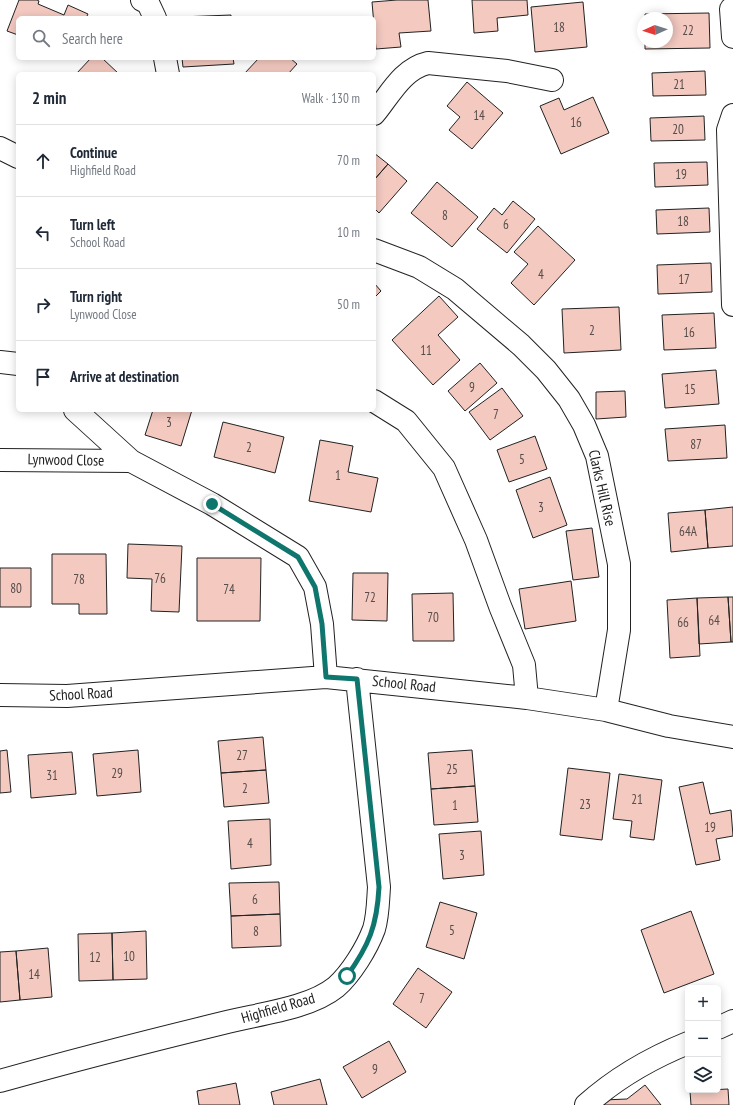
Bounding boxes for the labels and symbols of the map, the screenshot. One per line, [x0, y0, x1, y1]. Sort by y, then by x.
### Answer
north arrow [637, 12, 673, 48]
house number: 18 [553, 19, 565, 36]
house number: 22 [682, 22, 694, 39]
house number: 21 [673, 76, 685, 93]
house number: 14 [473, 107, 485, 124]
house number: 16 [570, 114, 582, 131]
house number: 20 [672, 121, 684, 138]
house number: 19 [675, 166, 687, 183]
house number: 8 [442, 207, 448, 224]
house number: 18 [677, 213, 689, 230]
house number: 6 [503, 216, 509, 233]
house number: 4 [538, 266, 544, 283]
house number: 17 [678, 271, 690, 288]
house number: 2 [589, 322, 595, 339]
house number: 16 [683, 324, 695, 341]
house number: 11 [420, 342, 432, 359]
house number: 9 [469, 379, 475, 396]
house number: 15 [684, 381, 696, 398]
house number: 7 [493, 406, 499, 423]
house number: 3 [166, 414, 172, 431]
house number: 87 [690, 436, 702, 453]
house number: 2 [246, 439, 252, 456]
street label: Clarks Hill Rise [584, 448, 620, 528]
street label: Lynwood Close [27, 449, 105, 470]
house number: 5 [519, 451, 525, 468]
house number: 1 [335, 467, 341, 484]
route end [203, 495, 221, 513]
house number: 3 [538, 499, 544, 516]
house number: 64A [679, 523, 698, 540]
house number: 76 [154, 570, 166, 587]
house number: 78 [73, 571, 85, 588]
house number: 80 [10, 580, 22, 597]
house number: 74 [223, 581, 235, 598]
house number: 72 [364, 589, 376, 606]
house number: 70 [427, 609, 439, 626]
house number: 64 [708, 612, 720, 629]
house number: 66 [677, 614, 689, 631]
street label: School Road [371, 671, 437, 696]
street label: School Road [49, 682, 113, 705]
house number: 27 [236, 747, 248, 764]
house number: 25 [446, 761, 458, 778]
house number: 29 [111, 765, 123, 782]
house number: 31 [46, 767, 58, 784]
house number: 2 [242, 780, 248, 797]
house number: 21 [631, 791, 643, 808]
house number: 23 [579, 796, 591, 813]
house number: 1 [452, 797, 458, 814]
house number: 19 [704, 819, 716, 836]
house number: 4 [247, 835, 253, 852]
house number: 3 [459, 847, 465, 864]
house number: 6 [252, 891, 258, 908]
house number: 5 [449, 922, 455, 939]
house number: 8 [253, 923, 259, 940]
house number: 10 [123, 948, 135, 965]
house number: 12 [89, 949, 101, 966]
house number: 14 [28, 966, 40, 983]
route start [338, 967, 356, 985]
street label: Highfield Road [239, 988, 317, 1027]
house number: 7 [419, 990, 425, 1007]
house number: 9 [372, 1061, 378, 1078]

